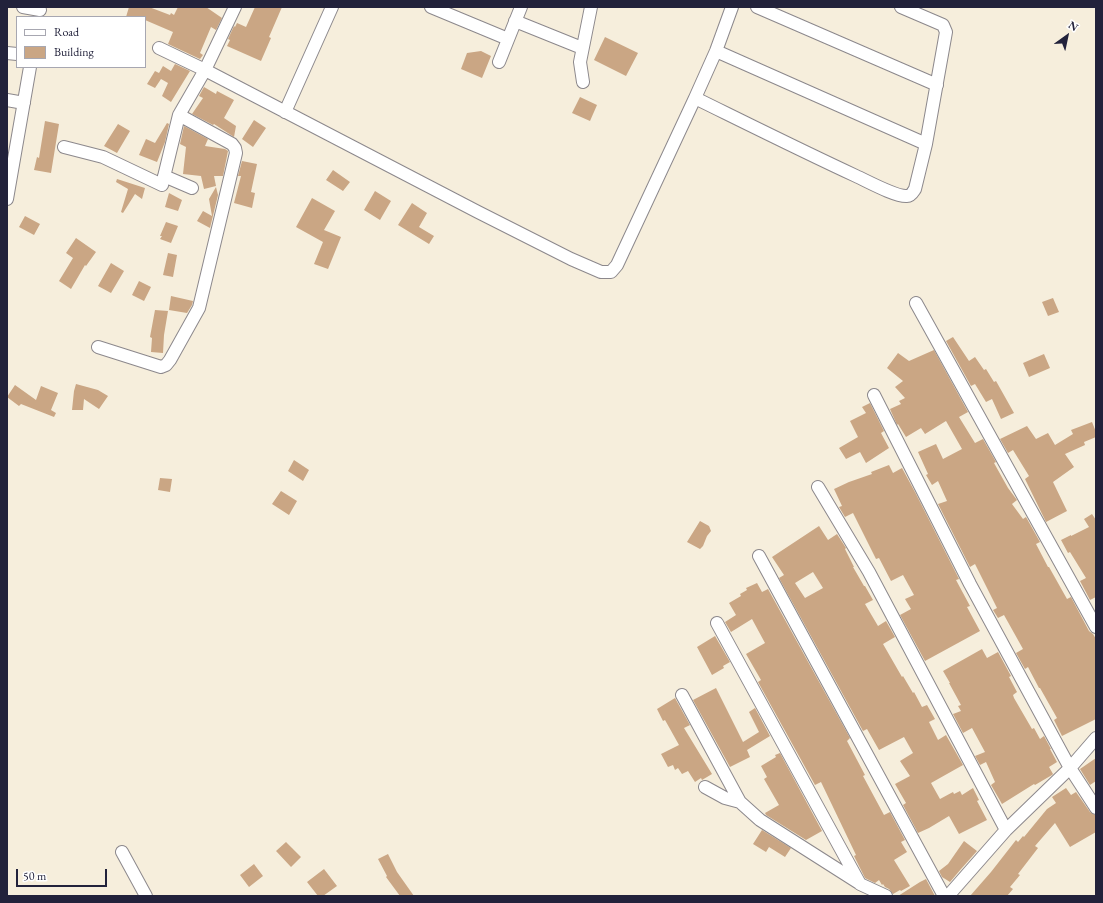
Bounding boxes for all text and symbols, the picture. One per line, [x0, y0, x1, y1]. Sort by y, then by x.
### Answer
legend [16, 16, 146, 68]
north arrow [1047, 16, 1087, 56]
text: N [1066, 18, 1081, 34]
text: Road [54, 24, 79, 40]
text: Building [54, 44, 94, 60]
scale bar [18, 861, 109, 887]
text: 50 m [23, 868, 46, 884]

